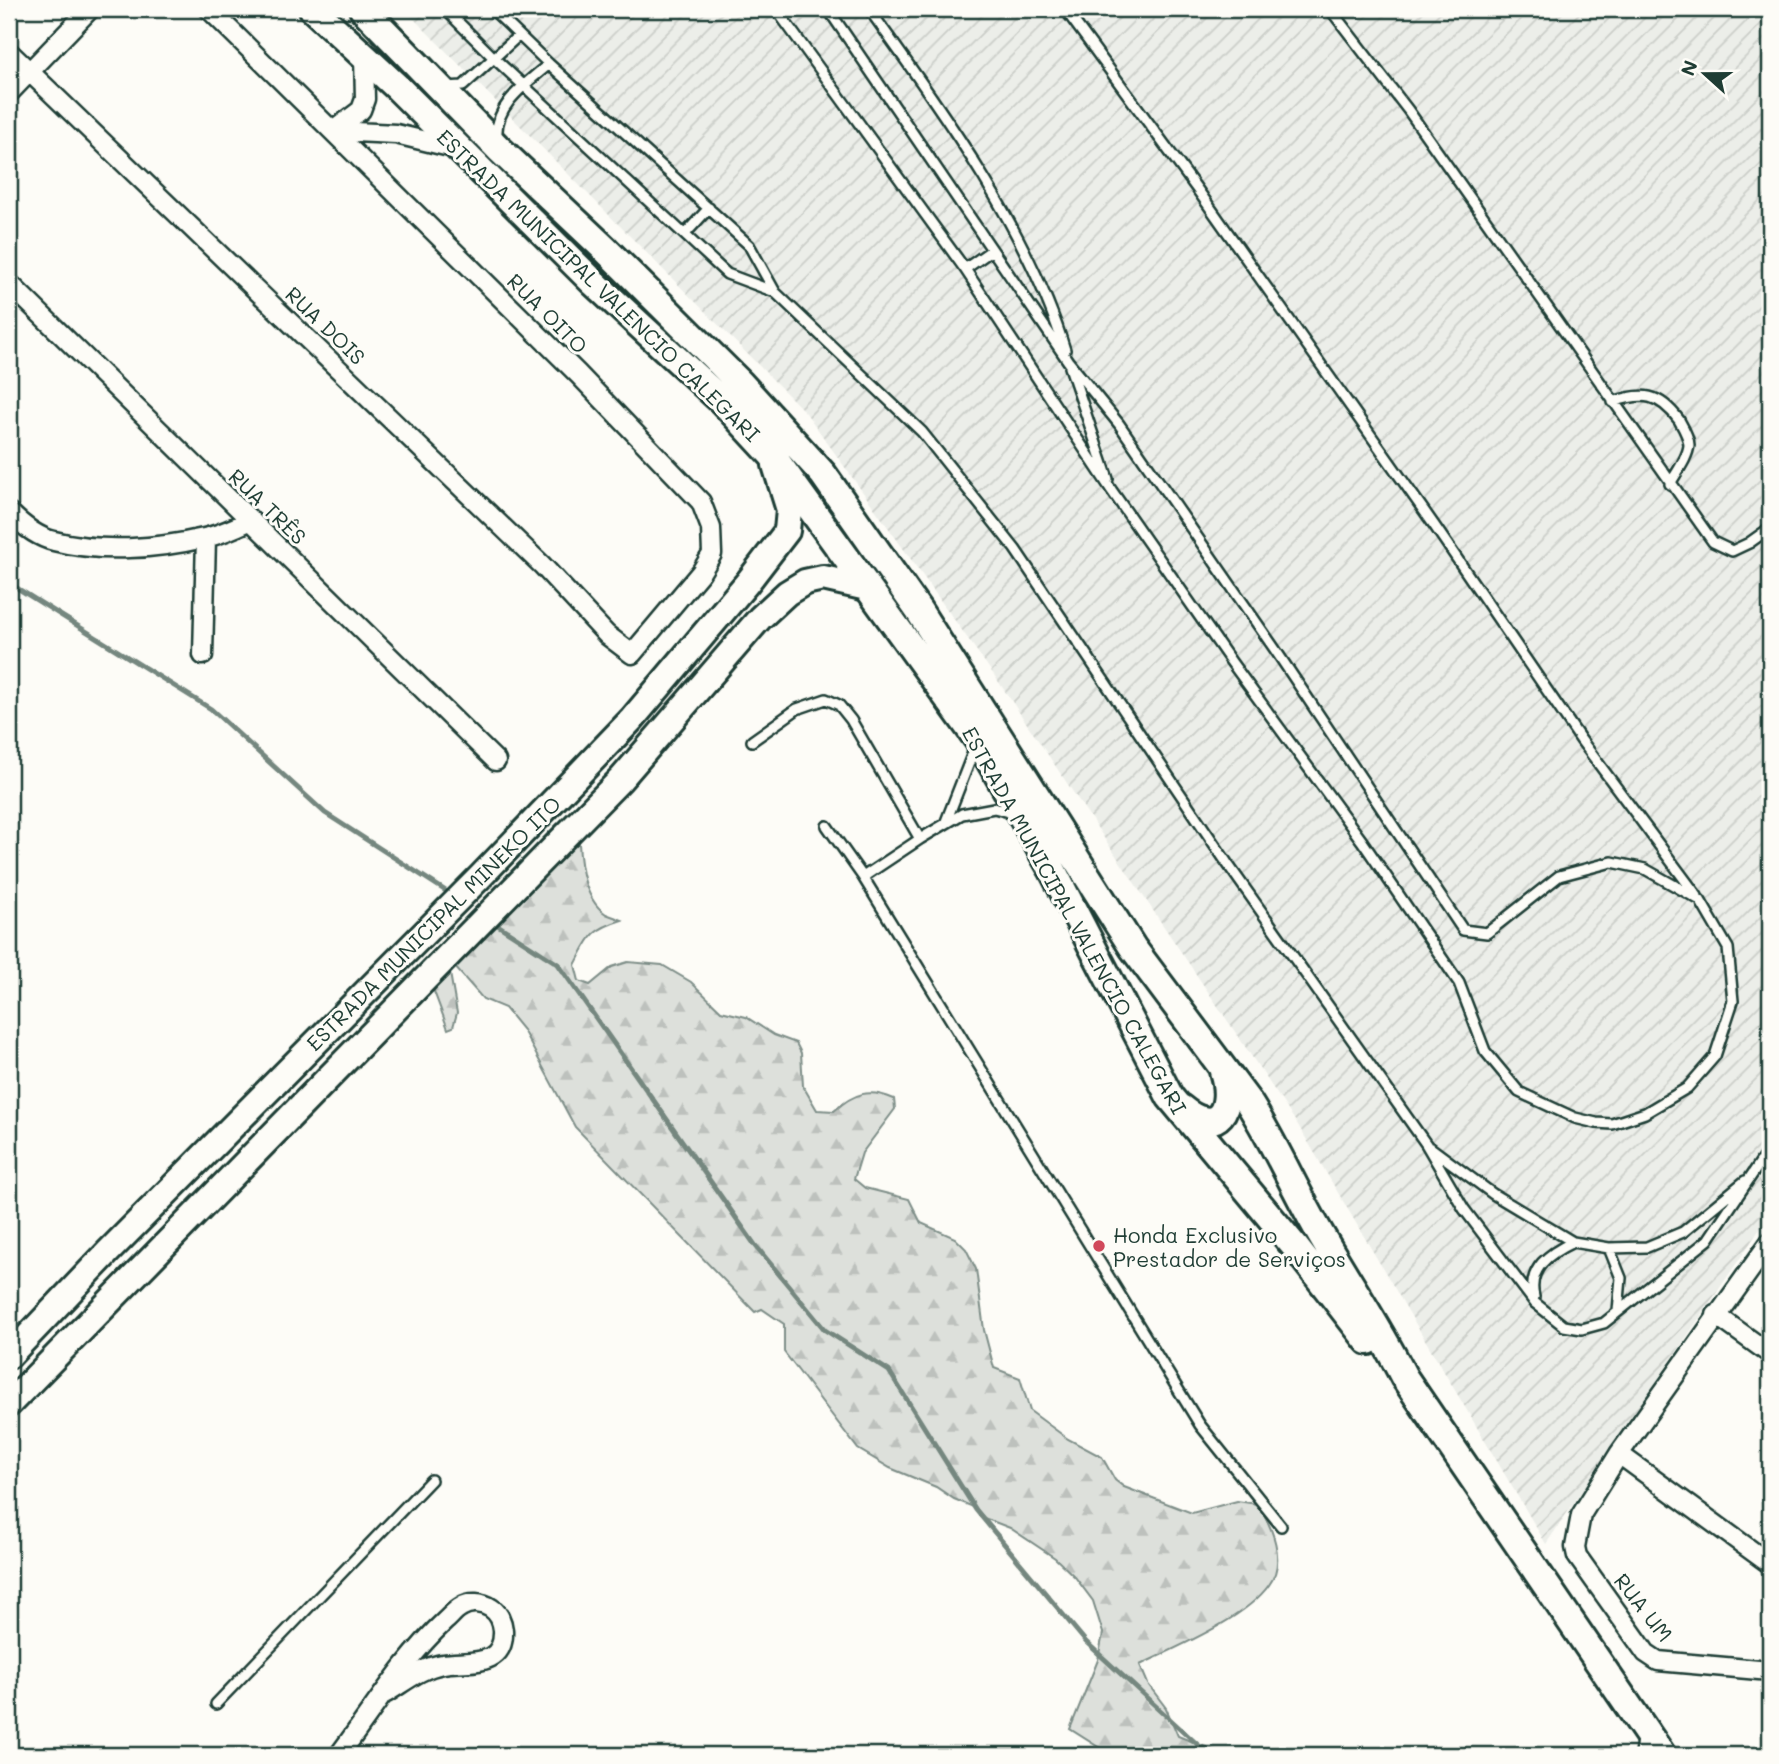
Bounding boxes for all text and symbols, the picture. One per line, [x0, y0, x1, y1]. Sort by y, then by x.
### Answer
north arrow [1670, 38, 1740, 108]
text: N [1674, 57, 1703, 79]
street label: ESTRADA MUNICIPAL VALENCIO CALEGARI [432, 123, 766, 447]
street label: RUA OITO [502, 267, 594, 359]
street label: RUA DOIS [280, 280, 372, 370]
street label: RUA TRÊS [223, 462, 313, 550]
street label: ESTRADA MUNICIPAL VALENCIO CALEGARI [957, 722, 1193, 1118]
street label: ESTRADA MUNICIPAL MINEKO ITO [300, 790, 566, 1056]
place label: Honda Exclusivo Prestador de Serviços [1113, 1221, 1346, 1272]
marker: Honda Exclusivo Prestador de Serviços [1091, 1238, 1107, 1254]
street label: RUA UM [1609, 1567, 1679, 1647]

